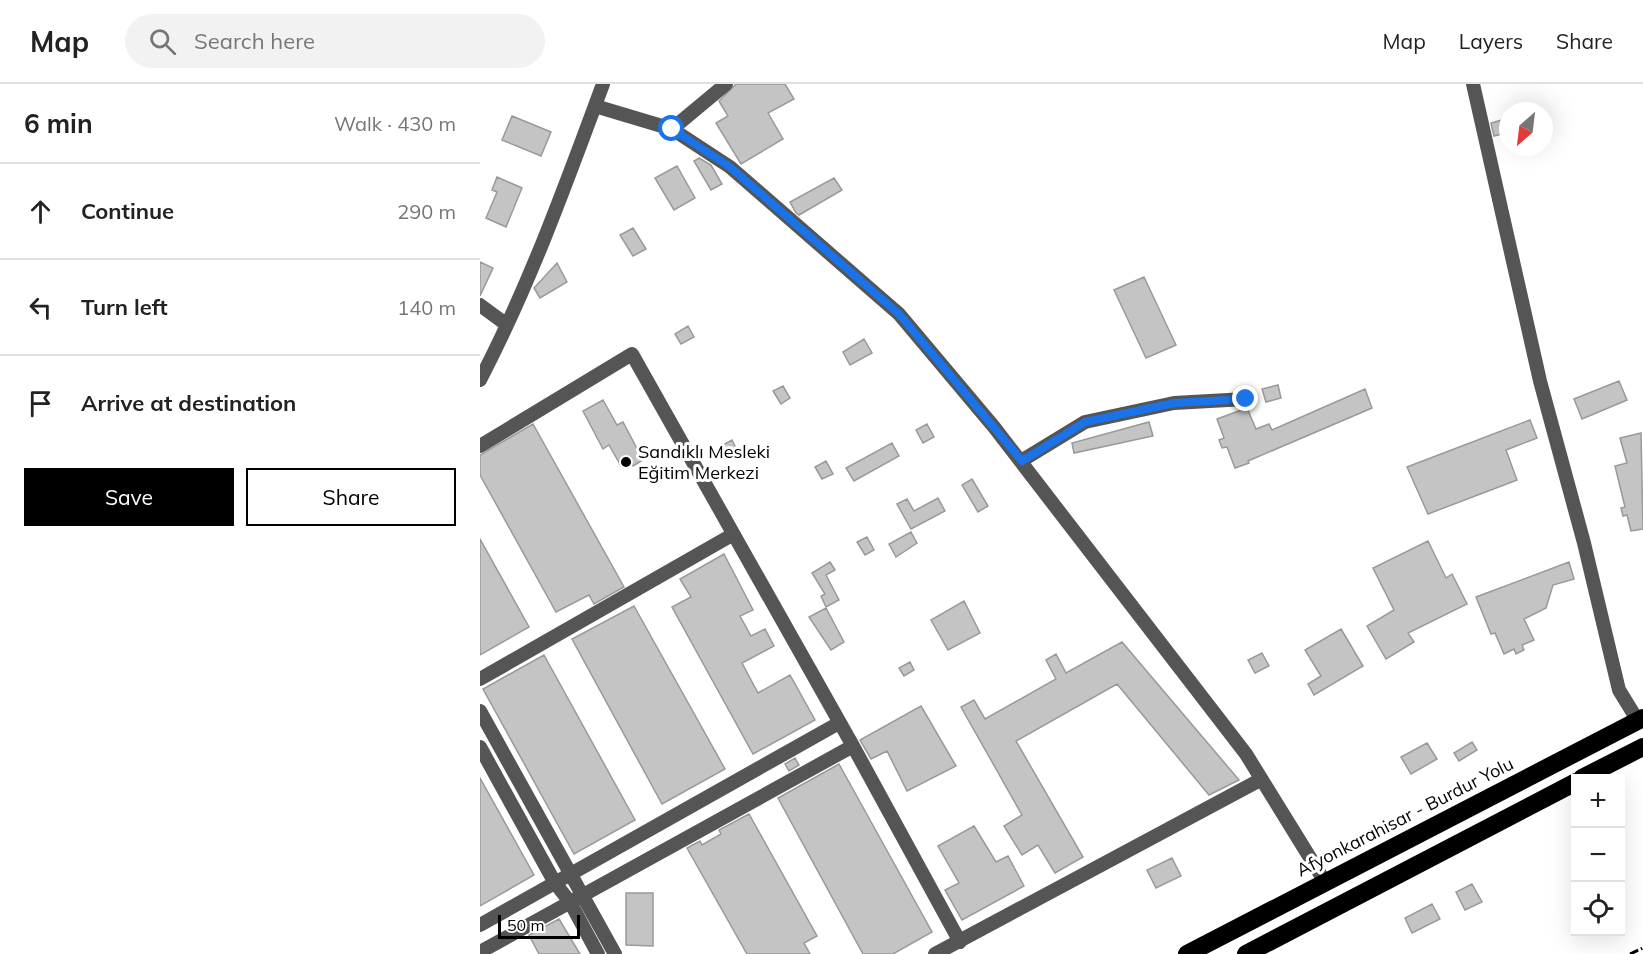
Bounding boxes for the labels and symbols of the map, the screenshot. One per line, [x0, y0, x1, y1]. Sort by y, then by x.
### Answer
north arrow [1499, 102, 1553, 156]
route start [658, 115, 684, 141]
route end [1232, 385, 1258, 411]
place label: Sandıklı Mesleki Eğitim Merkezi [638, 440, 770, 484]
marker: Sandıklı Mesleki Eğitim Merkezi [619, 455, 633, 469]
street label: Afyonkarahisar - Burdur Yolu [1292, 752, 1517, 881]
scale bar [498, 912, 580, 940]

